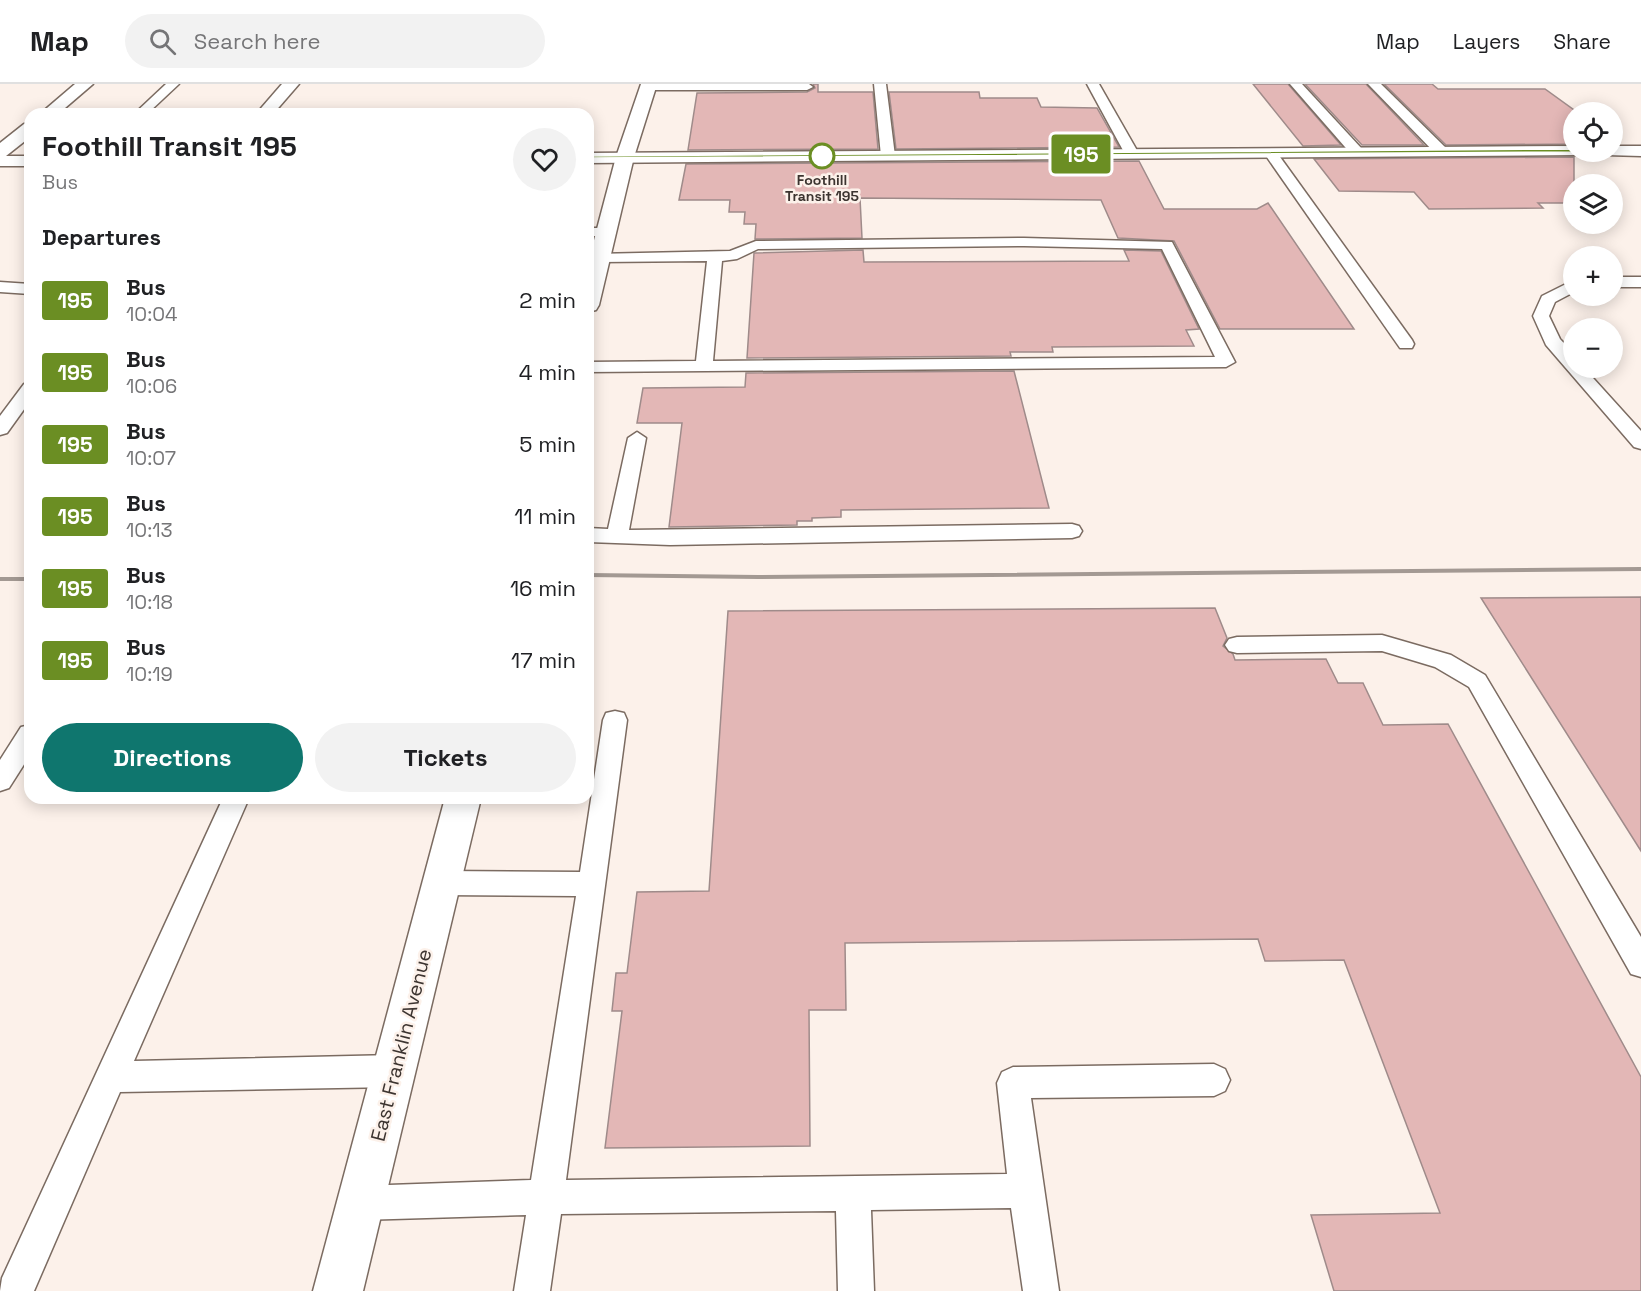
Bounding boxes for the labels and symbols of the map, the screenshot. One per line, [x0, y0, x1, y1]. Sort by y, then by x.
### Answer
line badge: 195 [1046, 134, 1116, 174]
marker: Foothill Transit 195 [809, 143, 835, 169]
place label: Foothill Transit 195 [785, 171, 859, 205]
street label: East Franklin Avenue [365, 946, 437, 1144]

